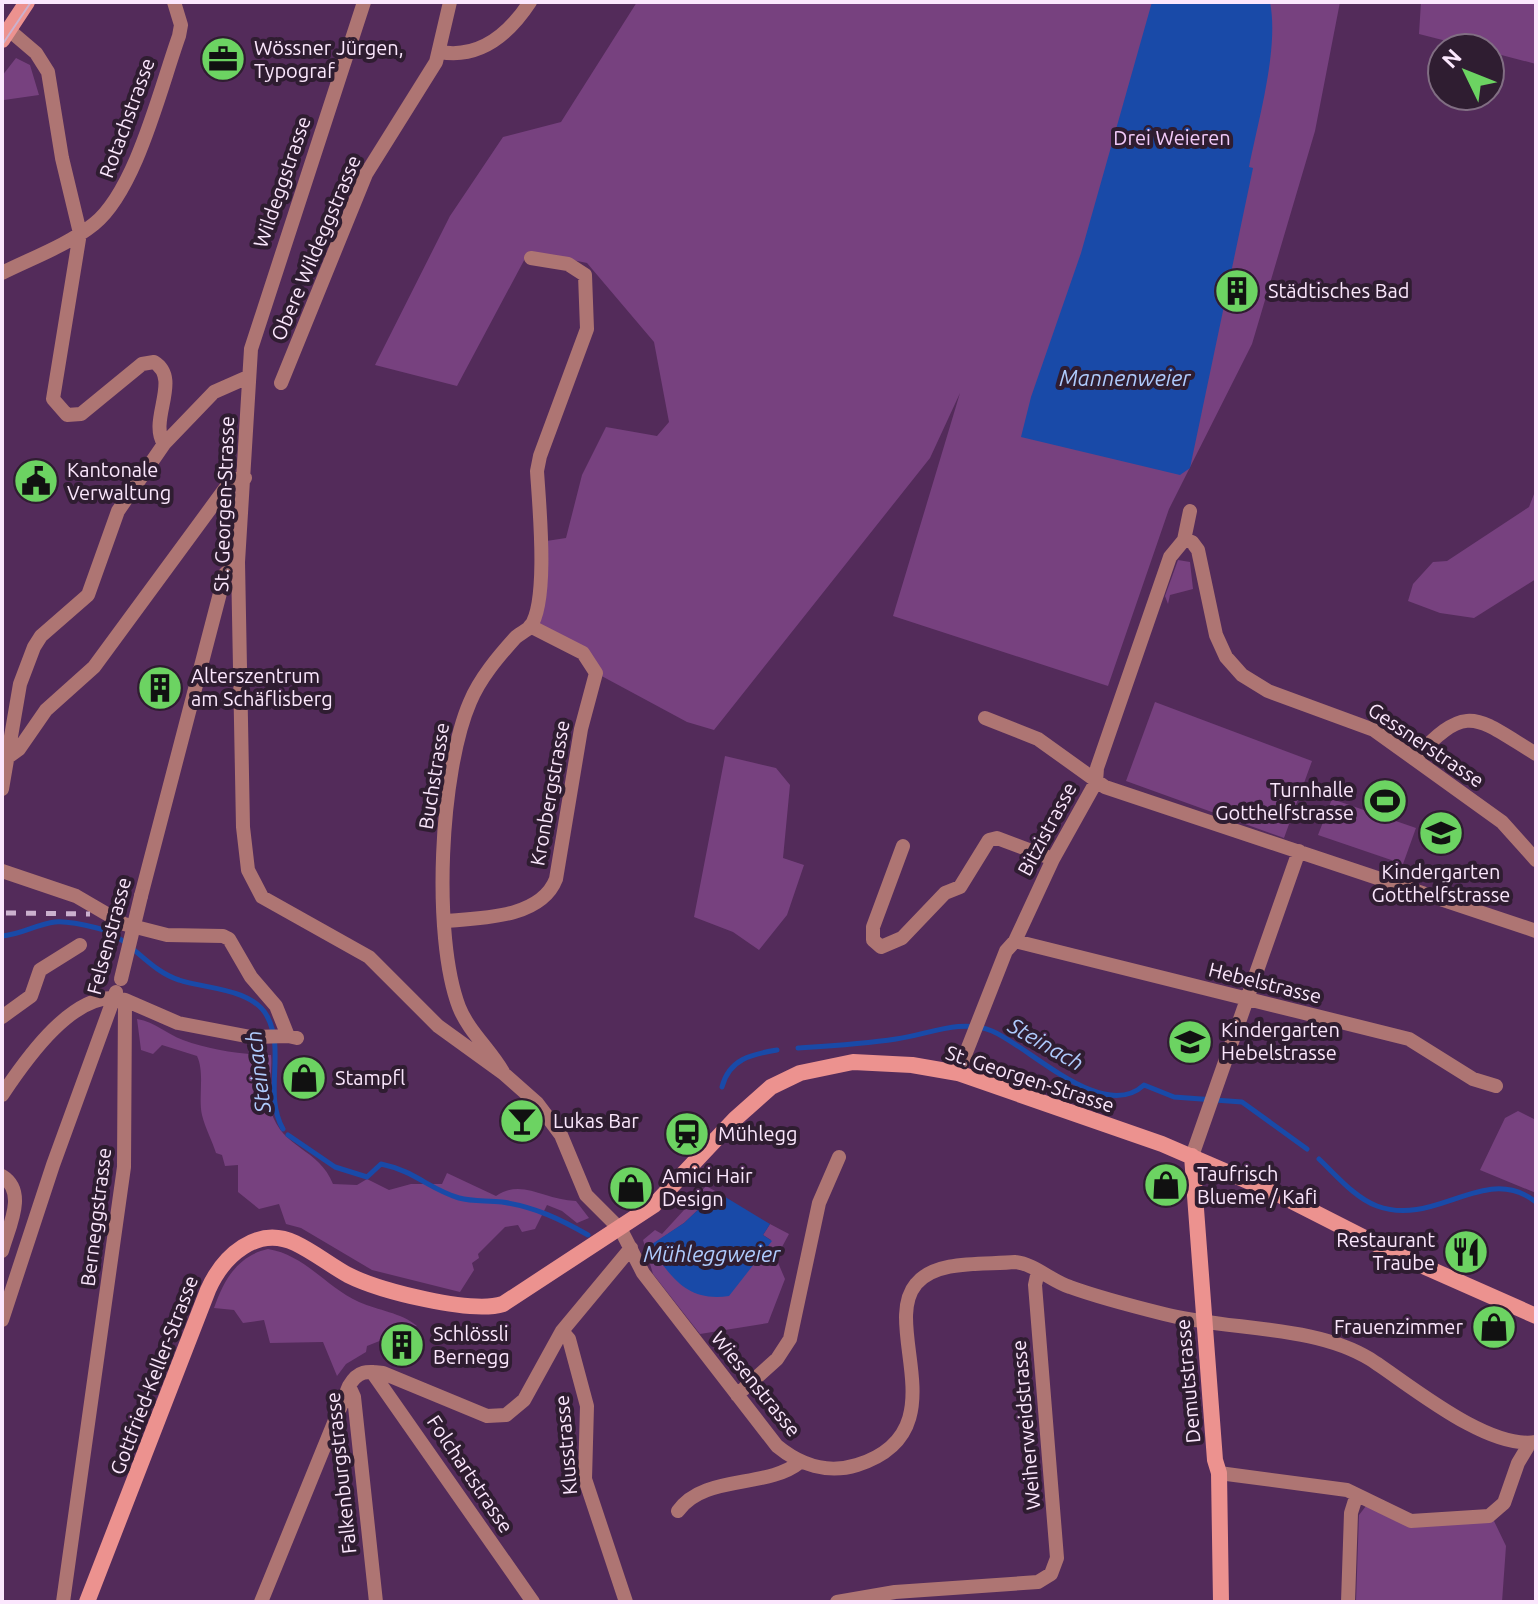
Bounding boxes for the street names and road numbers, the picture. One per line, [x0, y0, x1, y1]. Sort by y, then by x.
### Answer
street label: Rotachstrasse [94, 55, 159, 181]
street label: Wildeggstrasse [248, 113, 315, 251]
street label: Obere Wildeggstrasse [266, 152, 365, 344]
street label: St. Georgen-Strasse [209, 416, 238, 592]
street label: Gessnerstrasse [1364, 697, 1488, 792]
street label: Kronbergstrasse [525, 718, 574, 868]
street label: Buchstrasse [414, 721, 453, 831]
street label: Bitzistrasse [1012, 778, 1081, 879]
street label: Felsenstrasse [82, 875, 135, 997]
street label: Hebelstrasse [1206, 957, 1324, 1008]
street label: St. Georgen-Strasse [943, 1040, 1117, 1117]
street label: Berneggstrasse [76, 1146, 115, 1288]
street label: Gottfried-Keller-Strasse [105, 1272, 202, 1478]
street label: Demutstrasse [1171, 1318, 1204, 1444]
street label: Wiesenstrasse [707, 1326, 806, 1441]
street label: Weiherweidstrasse [1007, 1339, 1044, 1511]
street label: Falkenburgstrasse [321, 1391, 360, 1555]
street label: Klusstrasse [550, 1394, 581, 1496]
street label: Folchartstrasse [423, 1411, 518, 1537]

